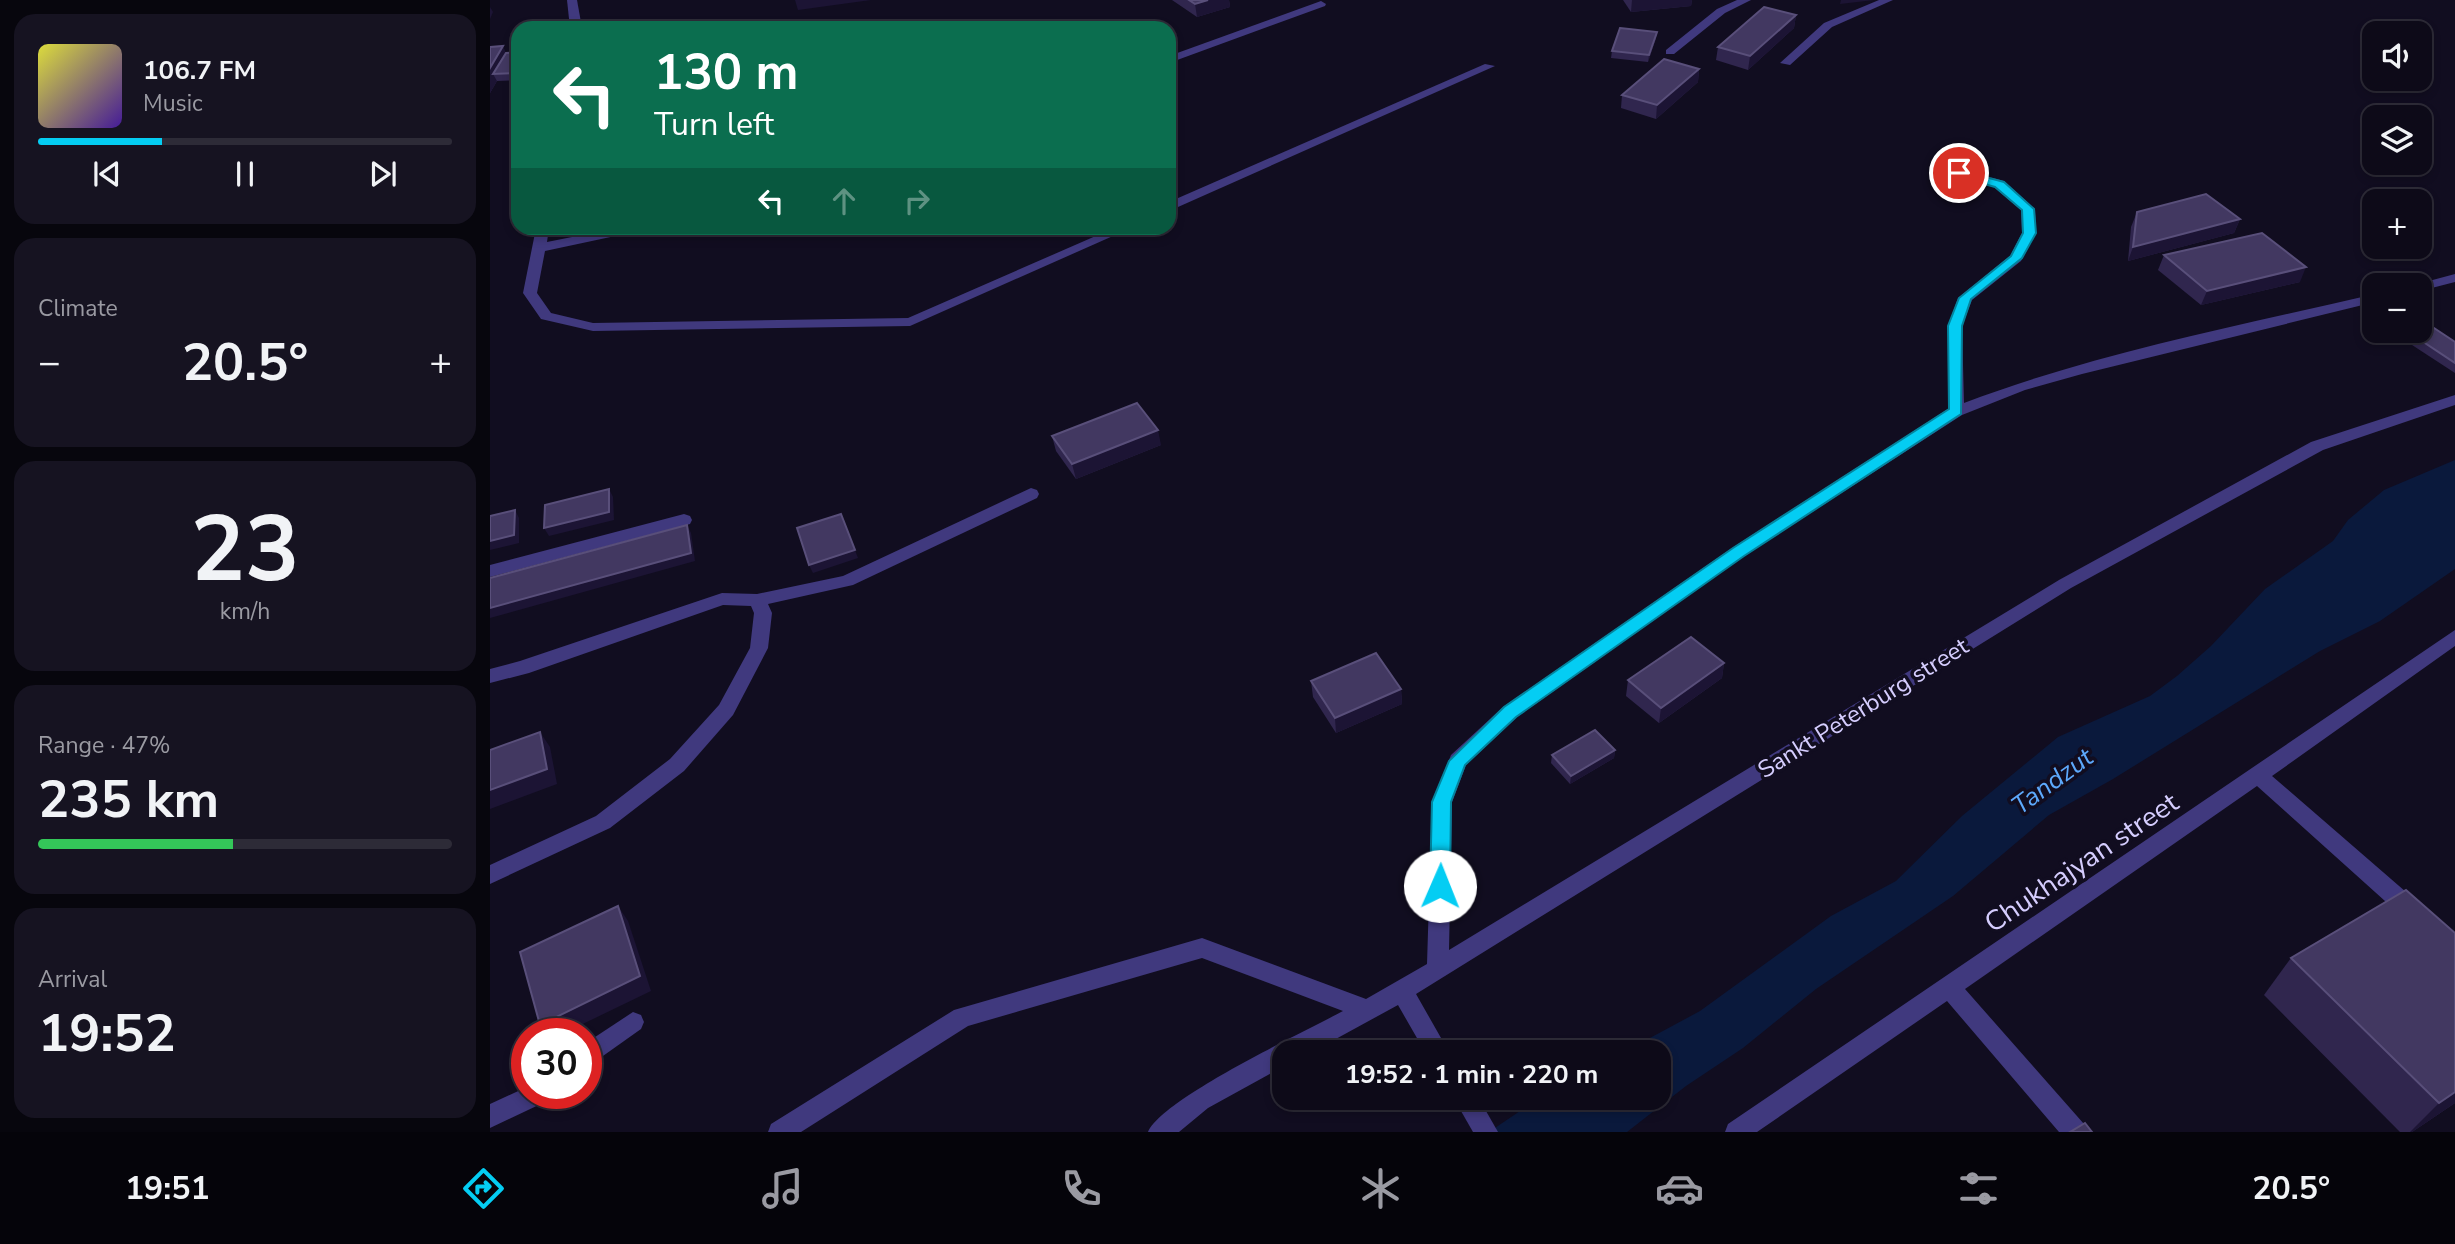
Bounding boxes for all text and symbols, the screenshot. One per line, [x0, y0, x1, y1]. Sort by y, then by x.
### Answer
map controls [2362, 21, 2432, 343]
button: sound [2362, 21, 2432, 91]
text: 130 m [654, 39, 798, 106]
icon: left [539, 49, 630, 140]
text: 106.7 FM [143, 53, 256, 88]
text: Music [143, 88, 203, 119]
text: Turn left [654, 103, 774, 146]
button: layers [2362, 105, 2432, 175]
pin [1929, 143, 1989, 203]
icon: arrive [1940, 154, 1978, 192]
icon: previous [88, 155, 126, 193]
icon: pause [226, 155, 264, 193]
icon: next [364, 155, 402, 193]
icon: left [752, 182, 790, 220]
icon: ahead [825, 182, 863, 220]
icon: right [898, 182, 936, 220]
button: + [2362, 189, 2432, 259]
button: − [2362, 273, 2432, 343]
text: Climate [38, 293, 118, 324]
text: 20.5° [182, 327, 308, 398]
text: − [38, 337, 61, 388]
text: + [429, 337, 452, 388]
text: 23 [190, 488, 300, 612]
text: km/h [220, 596, 270, 627]
street label: Sankt Peterburg street [1752, 630, 1975, 786]
text: Range · 47% [38, 730, 170, 761]
water label: Tandzut [2004, 739, 2101, 823]
text: 235 km [38, 764, 219, 835]
street label: Chukhajyan street [1977, 784, 2186, 942]
position arrow [1403, 849, 1477, 923]
text: Arrival [38, 964, 107, 995]
text: 19:52 [38, 998, 176, 1069]
speed limit sign: 30 [511, 1018, 602, 1109]
text: 19:52 · 1 min · 220 m [1345, 1057, 1598, 1092]
icon: directions [459, 1164, 508, 1213]
icon: music [758, 1164, 807, 1213]
icon: phone [1057, 1164, 1106, 1213]
icon: climate [1356, 1164, 1405, 1213]
icon: car [1655, 1164, 1704, 1213]
icon: filters [1954, 1164, 2003, 1213]
text: 19:51 [125, 1167, 210, 1210]
text: 20.5° [2252, 1167, 2330, 1210]

